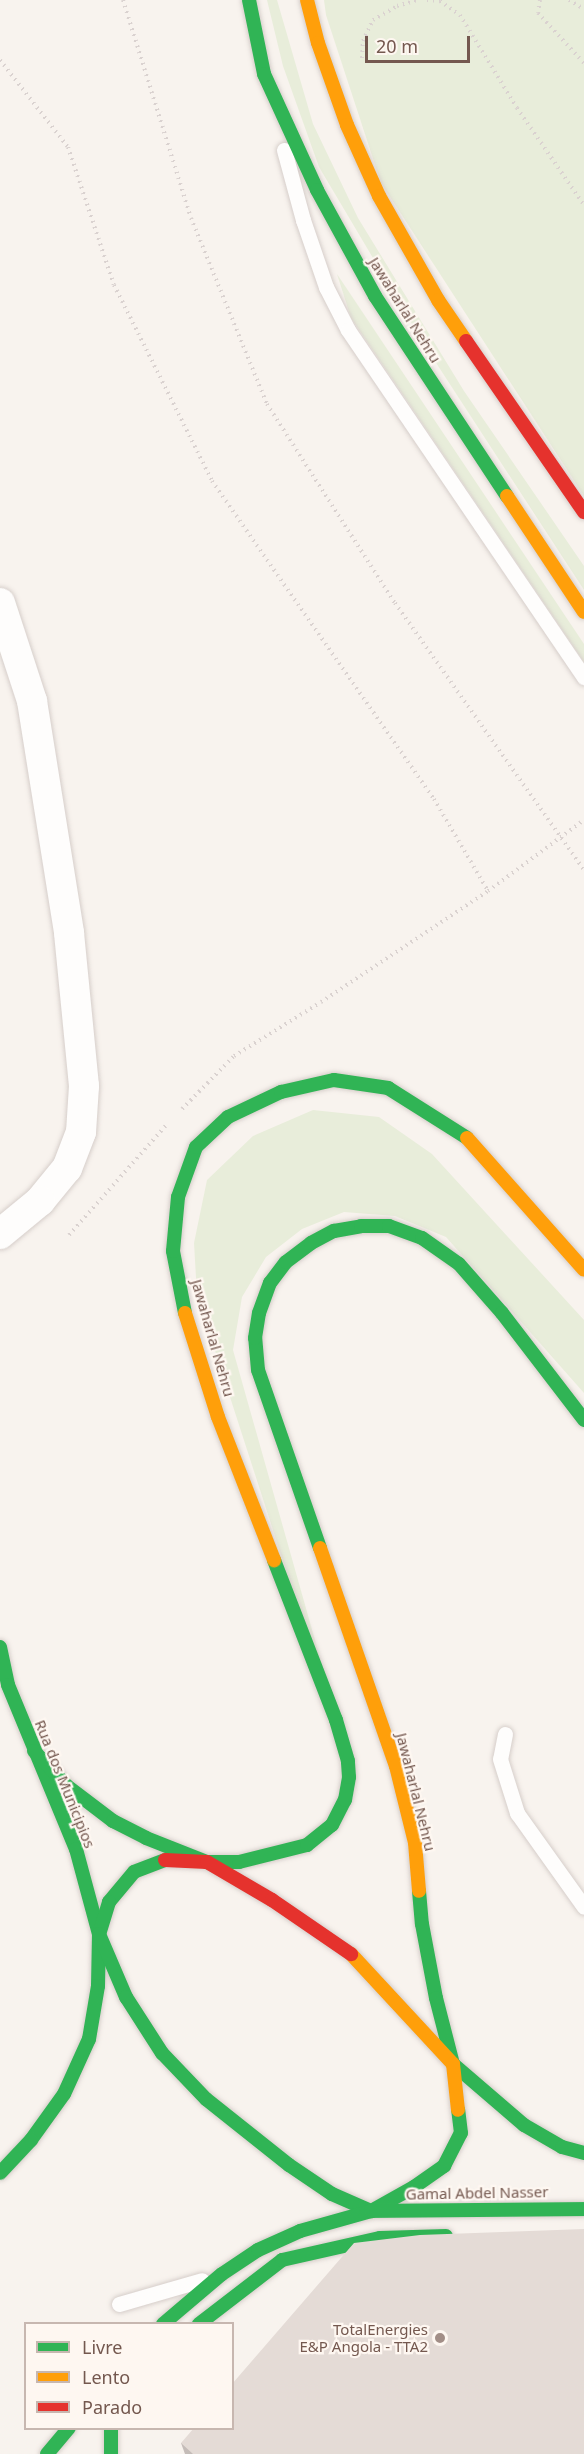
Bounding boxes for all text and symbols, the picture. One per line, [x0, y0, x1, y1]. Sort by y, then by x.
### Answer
scale bar [368, 24, 473, 62]
text: 20 m [376, 34, 418, 58]
street label: Jawaharlal Nehru [365, 254, 445, 366]
street label: Jawaharlal Nehru [188, 1277, 238, 1399]
street label: Rua dos Municipios [31, 1717, 99, 1851]
street label: Jawaharlal Nehru [393, 1731, 439, 1853]
street label: Gamal Abdel Nasser [406, 2183, 548, 2203]
place label: TotalEnergies E&P Angola - TTA2 [300, 2320, 428, 2355]
legend [24, 2322, 234, 2430]
marker: TotalEnergies E&P Angola - TTA2 [433, 2331, 447, 2345]
text: Livre [82, 2335, 122, 2359]
text: Lento [82, 2365, 130, 2389]
text: Parado [82, 2395, 142, 2419]

